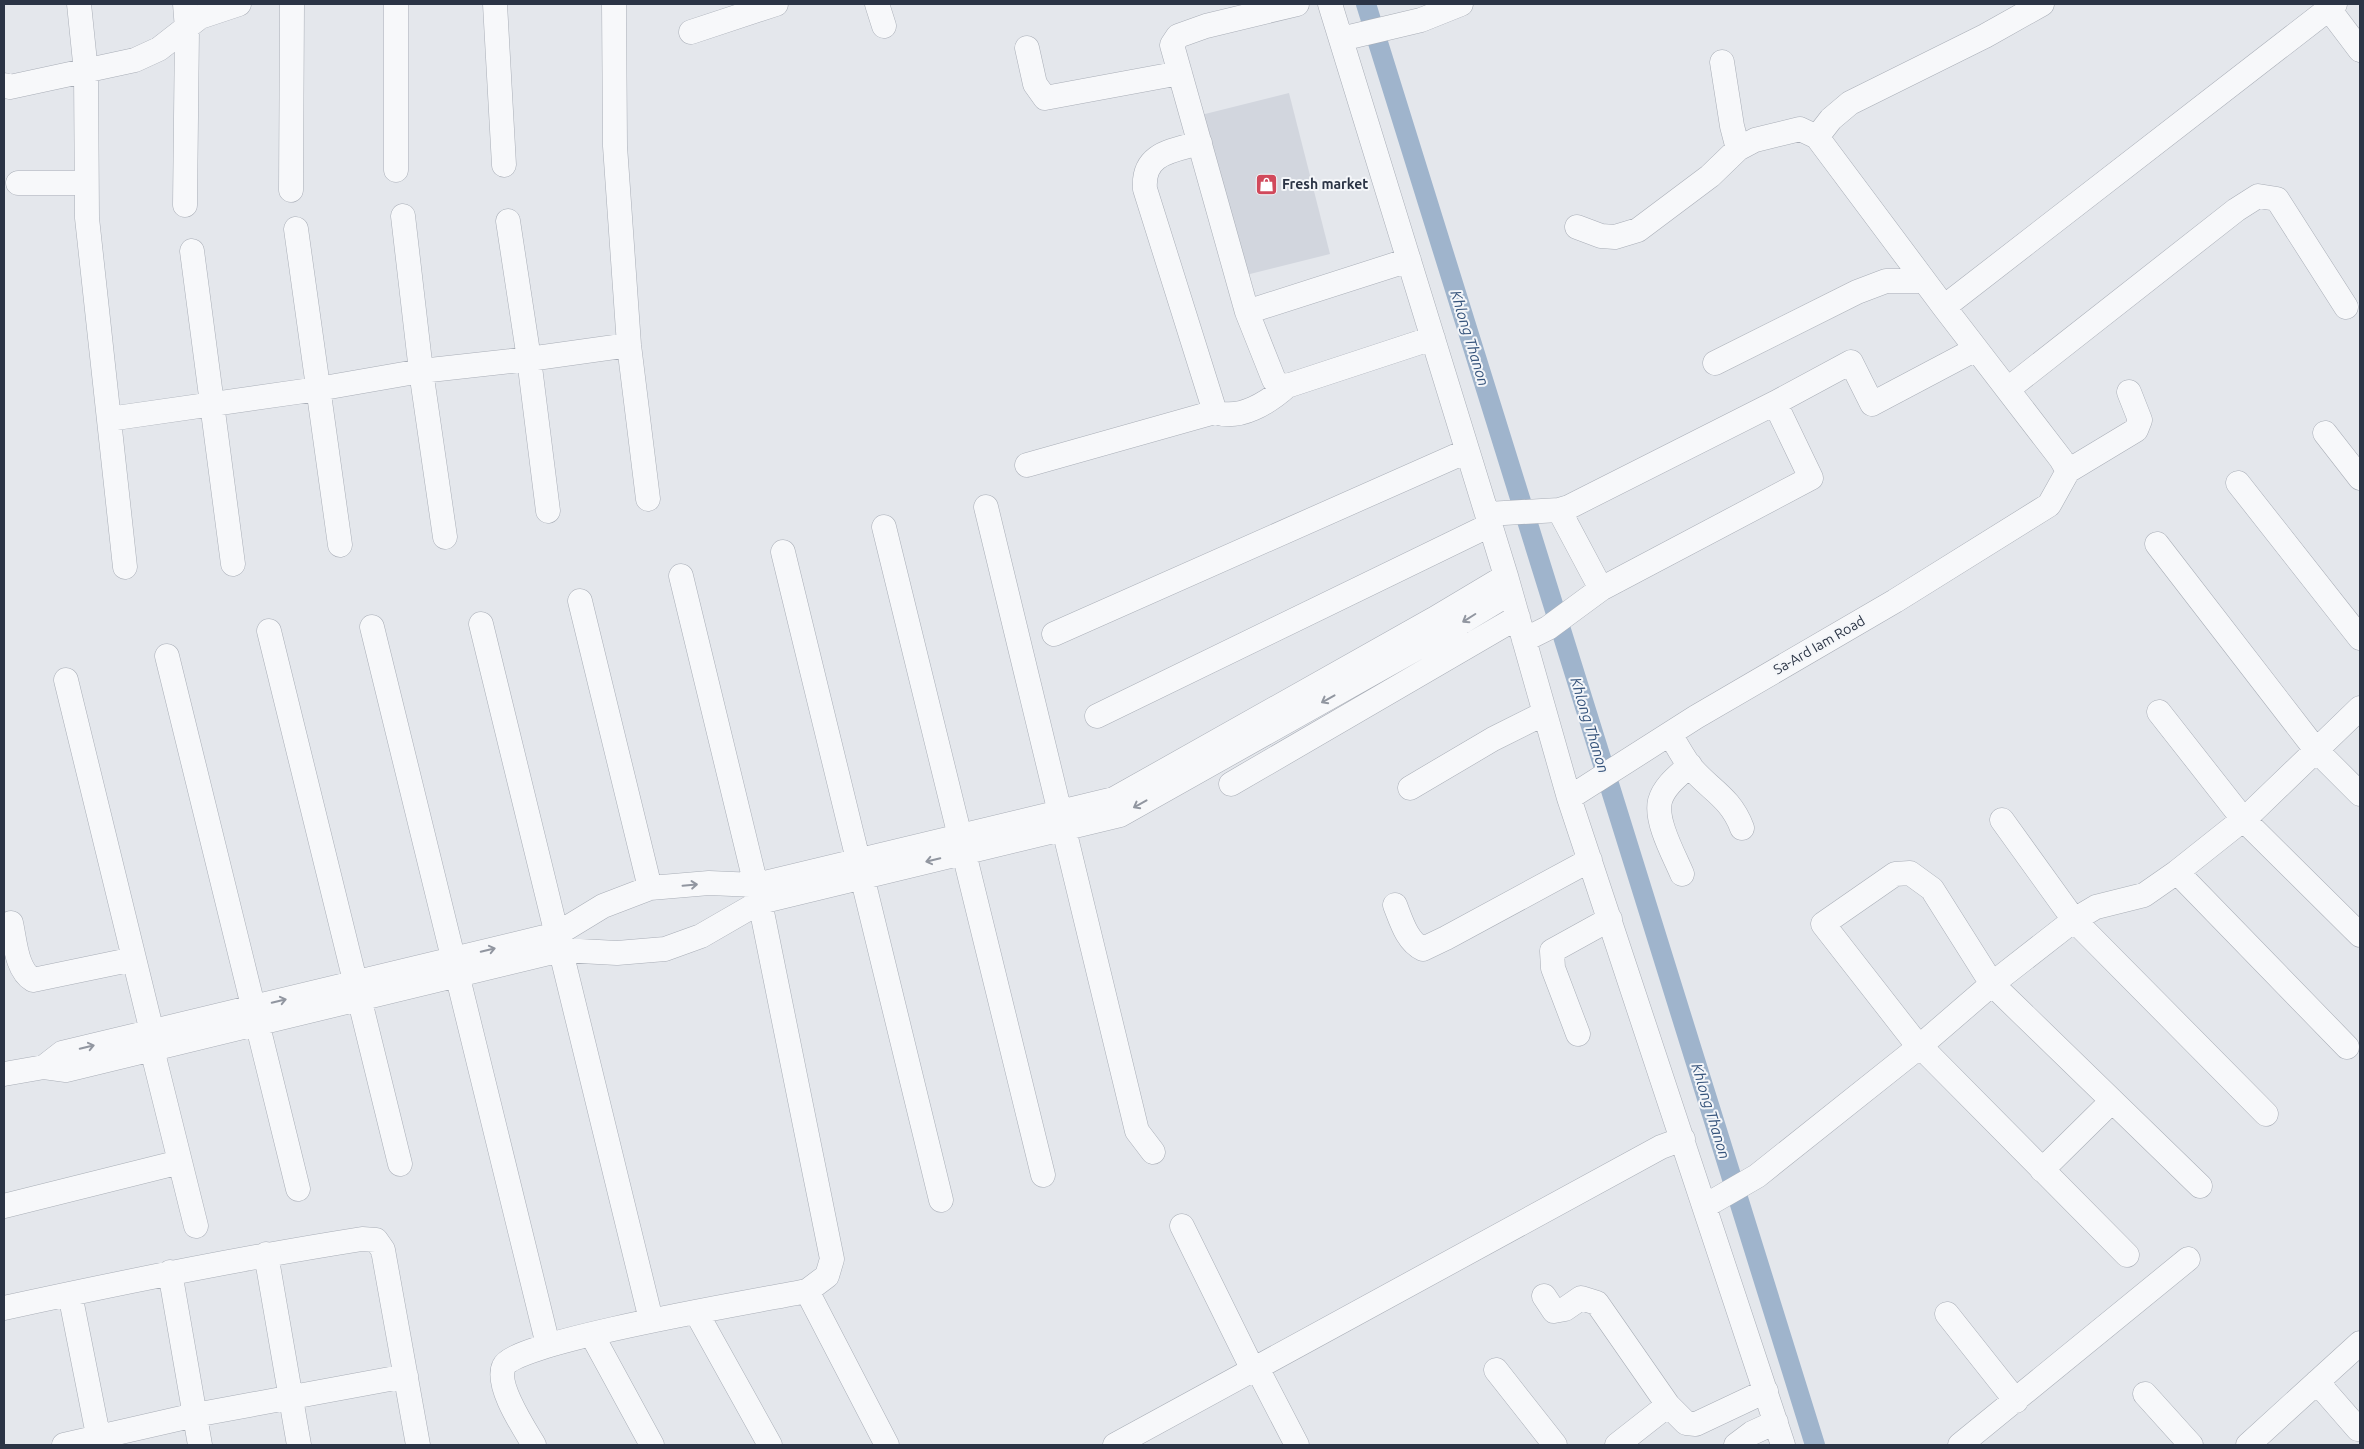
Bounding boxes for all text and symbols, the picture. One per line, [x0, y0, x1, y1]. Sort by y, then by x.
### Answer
shop icon: Fresh market [1254, 172, 1278, 196]
place label: Fresh market [1282, 176, 1368, 192]
water label: Khlong Thanon [1447, 288, 1493, 388]
street label: Sa-Ard Iam Road [1771, 612, 1867, 678]
one-way arrow [1462, 614, 1476, 624]
water label: Khlong Thanon [1567, 675, 1613, 775]
one-way arrow [1321, 694, 1335, 704]
one-way arrow [1133, 799, 1148, 809]
one-way arrow [926, 856, 942, 865]
one-way arrow [682, 880, 698, 890]
one-way arrow [480, 945, 496, 954]
one-way arrow [271, 996, 287, 1005]
one-way arrow [79, 1042, 95, 1051]
water label: Khlong Thanon [1688, 1061, 1734, 1161]

